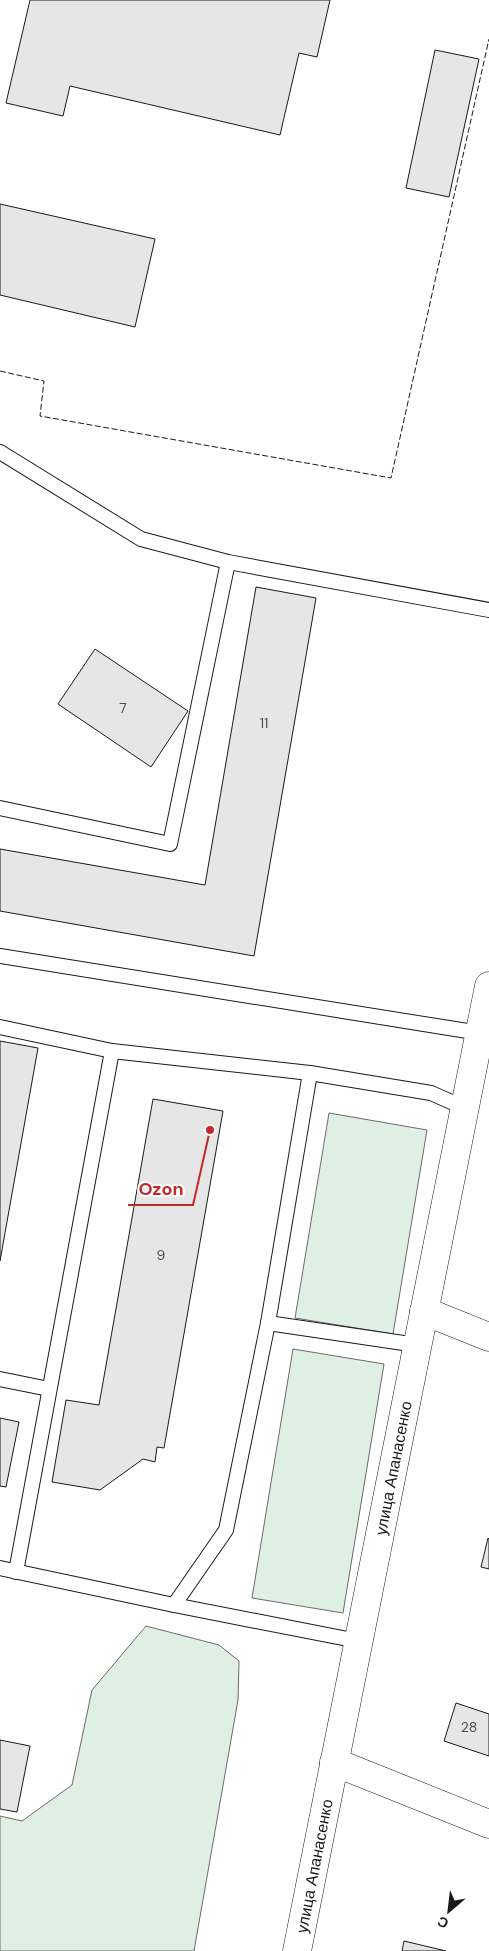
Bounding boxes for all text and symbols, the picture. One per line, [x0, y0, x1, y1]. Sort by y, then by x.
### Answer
house number: 7 [119, 699, 127, 717]
house number: 11 [260, 714, 268, 732]
callout: Ozon [128, 1172, 193, 1205]
text: Ozon [138, 1177, 184, 1201]
house number: 9 [157, 1246, 166, 1264]
street label: улица Апанасенко [370, 1399, 417, 1537]
house number: 28 [461, 1718, 477, 1736]
street label: улица Апанасенко [291, 1797, 338, 1935]
north arrow [424, 1886, 474, 1936]
text: С [434, 1912, 452, 1933]

